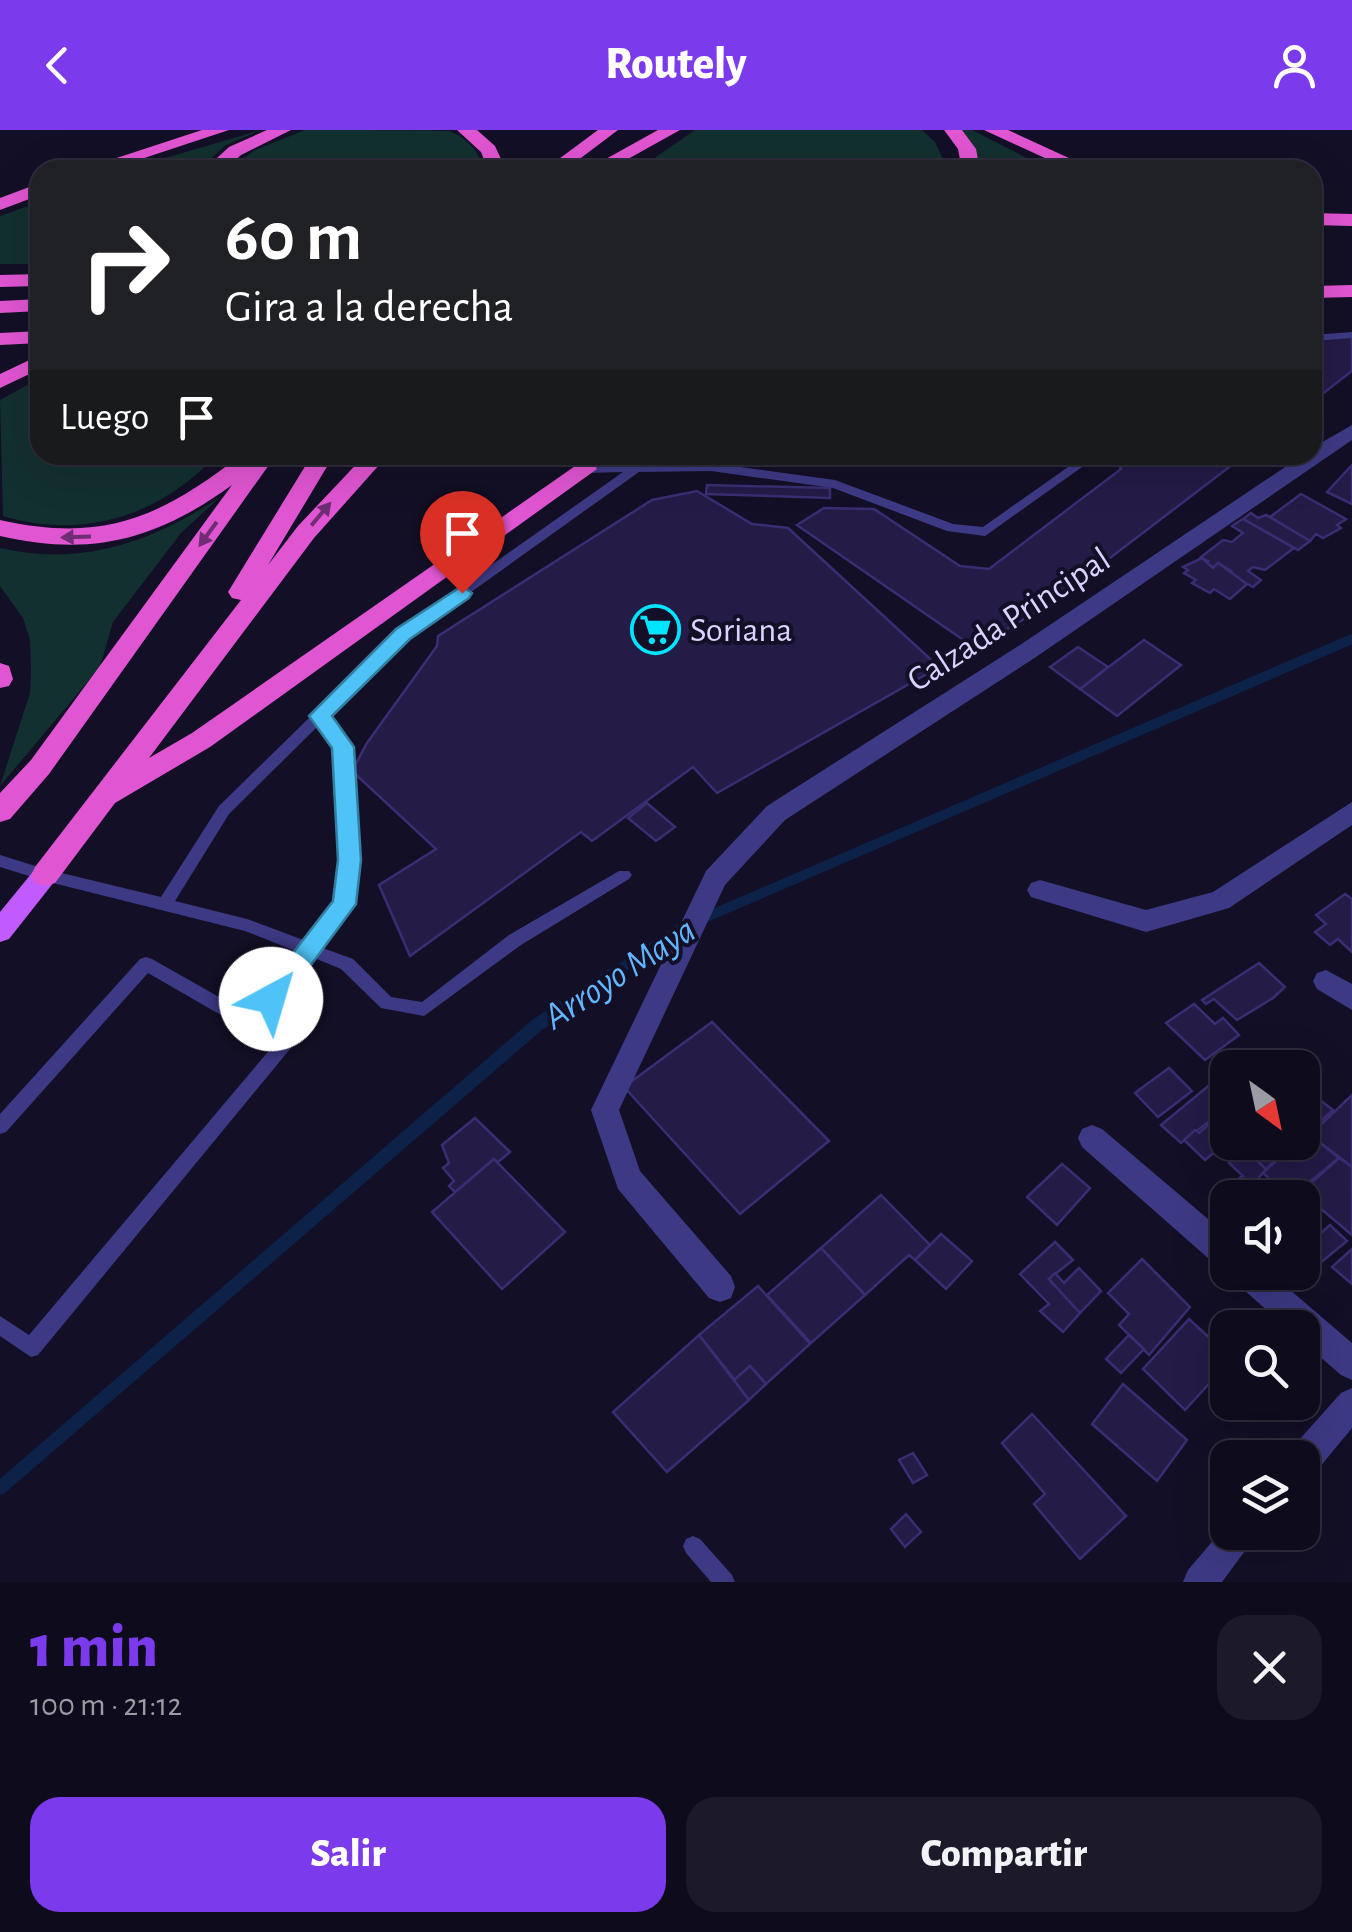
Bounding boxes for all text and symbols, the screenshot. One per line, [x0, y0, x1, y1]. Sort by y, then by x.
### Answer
icon: back [30, 38, 85, 93]
icon: person [1267, 38, 1322, 93]
text: Routely [605, 42, 747, 87]
icon: right [60, 200, 190, 330]
text: 60 m [225, 203, 362, 273]
text: Gira a la derecha [225, 285, 514, 330]
icon: arrive [169, 390, 224, 445]
text: Luego [60, 399, 149, 437]
pin [420, 491, 505, 594]
one-way arrow [310, 502, 332, 527]
icon: arrive [435, 506, 490, 561]
one-way arrow [199, 521, 219, 548]
one-way arrow [59, 529, 91, 545]
street label: Calzada Principal [901, 542, 1117, 698]
supermarket icon: Soriana [629, 604, 681, 656]
place label: Soriana [690, 613, 792, 648]
water label: Arroyo Maya [536, 911, 703, 1037]
position arrow [219, 947, 323, 1051]
north arrow [1210, 1050, 1320, 1160]
map controls [1210, 1050, 1320, 1550]
button: sound [1210, 1180, 1320, 1290]
button: search [1210, 1310, 1320, 1420]
button: layers [1210, 1440, 1320, 1550]
button: close [1217, 1615, 1322, 1720]
text: 1 min [30, 1618, 158, 1678]
text: 100 m · 21:12 [30, 1689, 182, 1721]
button: Salir [30, 1797, 666, 1912]
button: Compartir [686, 1797, 1322, 1912]

